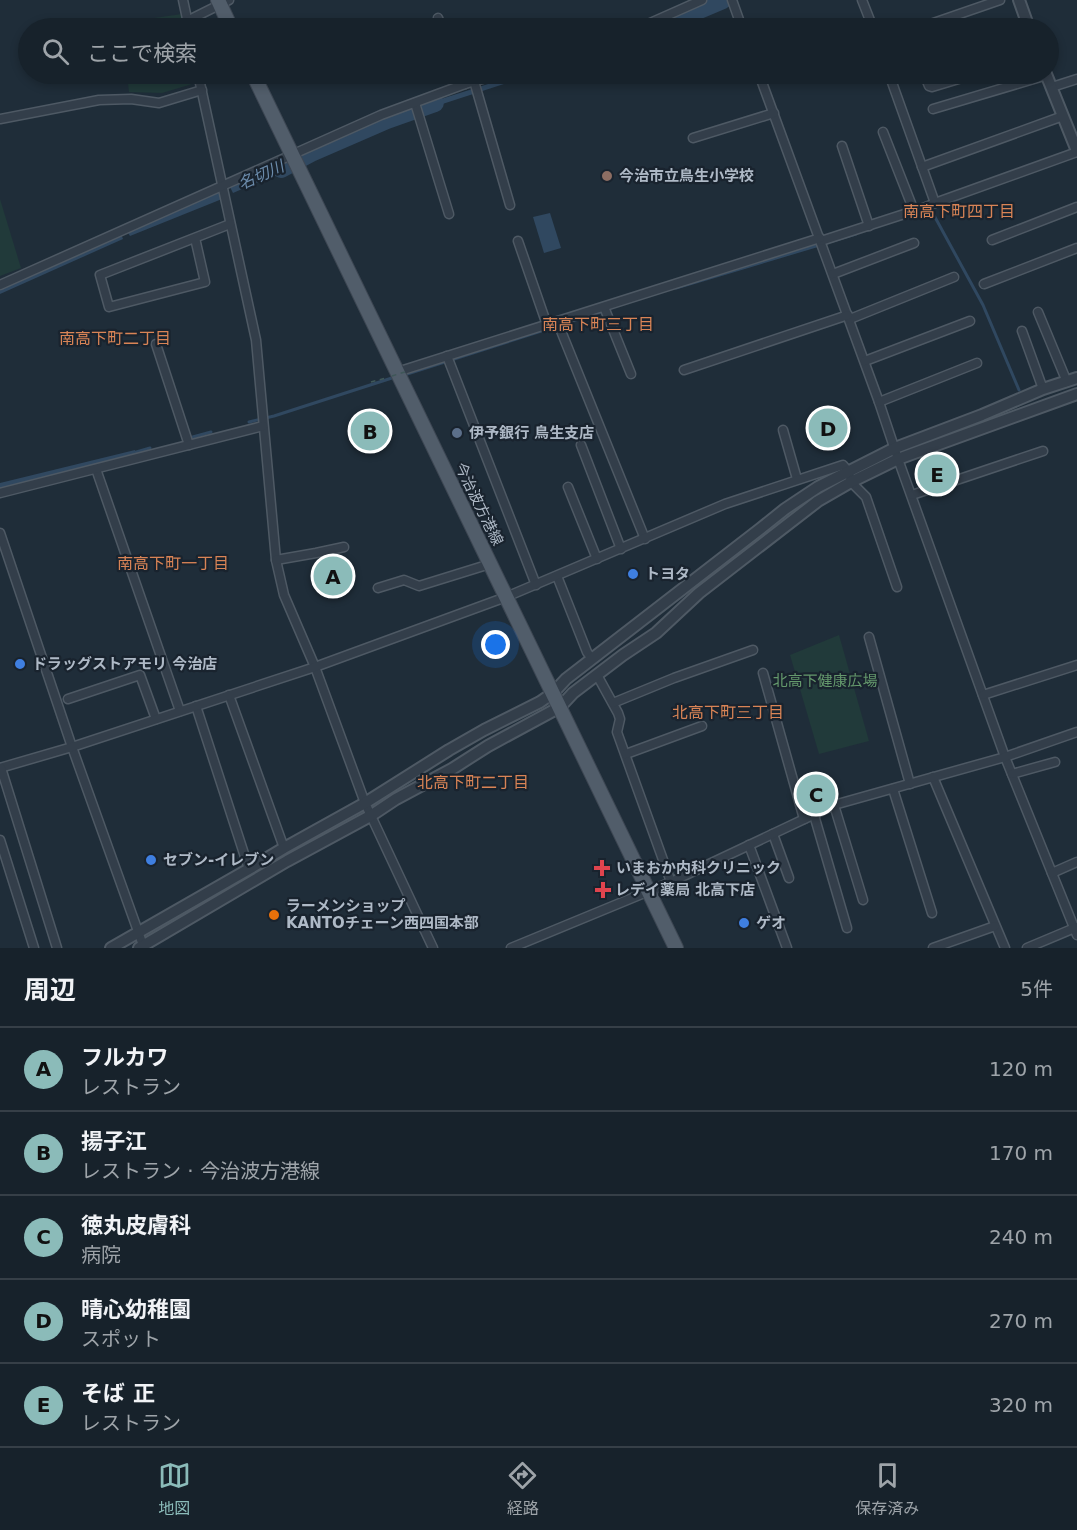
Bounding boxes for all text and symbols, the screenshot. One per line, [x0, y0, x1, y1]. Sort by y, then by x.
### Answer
search box [18, 18, 1059, 84]
icon: search [39, 35, 72, 68]
text: ここで検索 [87, 41, 197, 66]
water label: 名切川 [235, 156, 289, 193]
place label: 今治市立鳥生小学校 [619, 167, 754, 185]
marker: 今治市立鳥生小学校 [600, 169, 614, 183]
district label: 南高下町四丁目 [903, 202, 1015, 221]
district label: 南高下町三丁目 [542, 315, 654, 334]
district label: 南高下町二丁目 [59, 329, 171, 348]
pin: D [808, 406, 848, 450]
pin: B [350, 408, 389, 454]
place label: 伊予銀行 鳥生支店 [469, 424, 594, 442]
marker: 伊予銀行 鳥生支店 [450, 426, 464, 440]
pin: E [918, 452, 956, 496]
street label: 今治波方港線 [451, 460, 507, 548]
district label: 南高下町一丁目 [117, 554, 229, 573]
pin: A [314, 554, 352, 598]
place label: トヨタ [645, 565, 690, 583]
marker: トヨタ [626, 567, 640, 581]
your location [481, 630, 510, 659]
place label: ドラッグストアモリ 今治店 [32, 655, 217, 673]
marker: ドラッグストアモリ 今治店 [13, 657, 27, 671]
park label: 北高下健康広場 [772, 672, 878, 690]
district label: 北高下町三丁目 [672, 703, 784, 722]
pin: C [796, 772, 836, 816]
district label: 北高下町二丁目 [417, 773, 529, 792]
place label: セブン-イレブン [163, 851, 274, 869]
marker: セブン-イレブン [144, 853, 158, 867]
marker: いまおか内科クリニック [593, 859, 611, 877]
place label: いまおか内科クリニック [616, 859, 781, 877]
place label: レデイ薬局 北高下店 [615, 881, 755, 899]
marker: レデイ薬局 北高下店 [596, 883, 610, 897]
place label: ラーメンショップ KANTOチェーン西四国本部 [286, 897, 479, 932]
marker: ラーメンショップ KANTOチェーン西四国本部 [267, 908, 281, 922]
place label: ゲオ [756, 914, 786, 932]
marker: ゲオ [737, 916, 751, 930]
text: 周辺 [24, 975, 76, 1005]
text: 5件 [1020, 977, 1053, 1001]
text: フルカワ [81, 1045, 168, 1070]
text: A [36, 1057, 51, 1081]
text: 120 m [989, 1057, 1053, 1081]
text: レストラン [81, 1075, 181, 1099]
text: 揚子江 [81, 1129, 147, 1154]
text: B [36, 1141, 51, 1165]
text: 170 m [989, 1141, 1053, 1165]
text: レストラン · 今治波方港線 [81, 1159, 320, 1183]
text: 徳丸皮膚科 [81, 1213, 191, 1238]
text: C [36, 1225, 51, 1249]
text: 240 m [989, 1225, 1053, 1249]
text: 病院 [81, 1243, 121, 1267]
text: 晴心幼稚園 [81, 1297, 191, 1322]
text: D [35, 1309, 52, 1333]
text: 270 m [989, 1309, 1053, 1333]
text: スポット [81, 1327, 161, 1351]
text: そば 正 [81, 1381, 155, 1406]
text: E [37, 1393, 50, 1417]
text: 320 m [989, 1393, 1053, 1417]
text: レストラン [81, 1411, 181, 1435]
tab: 地図 [158, 1459, 191, 1519]
tab: 経路 [506, 1459, 539, 1519]
tab: 保存済み [855, 1459, 919, 1519]

